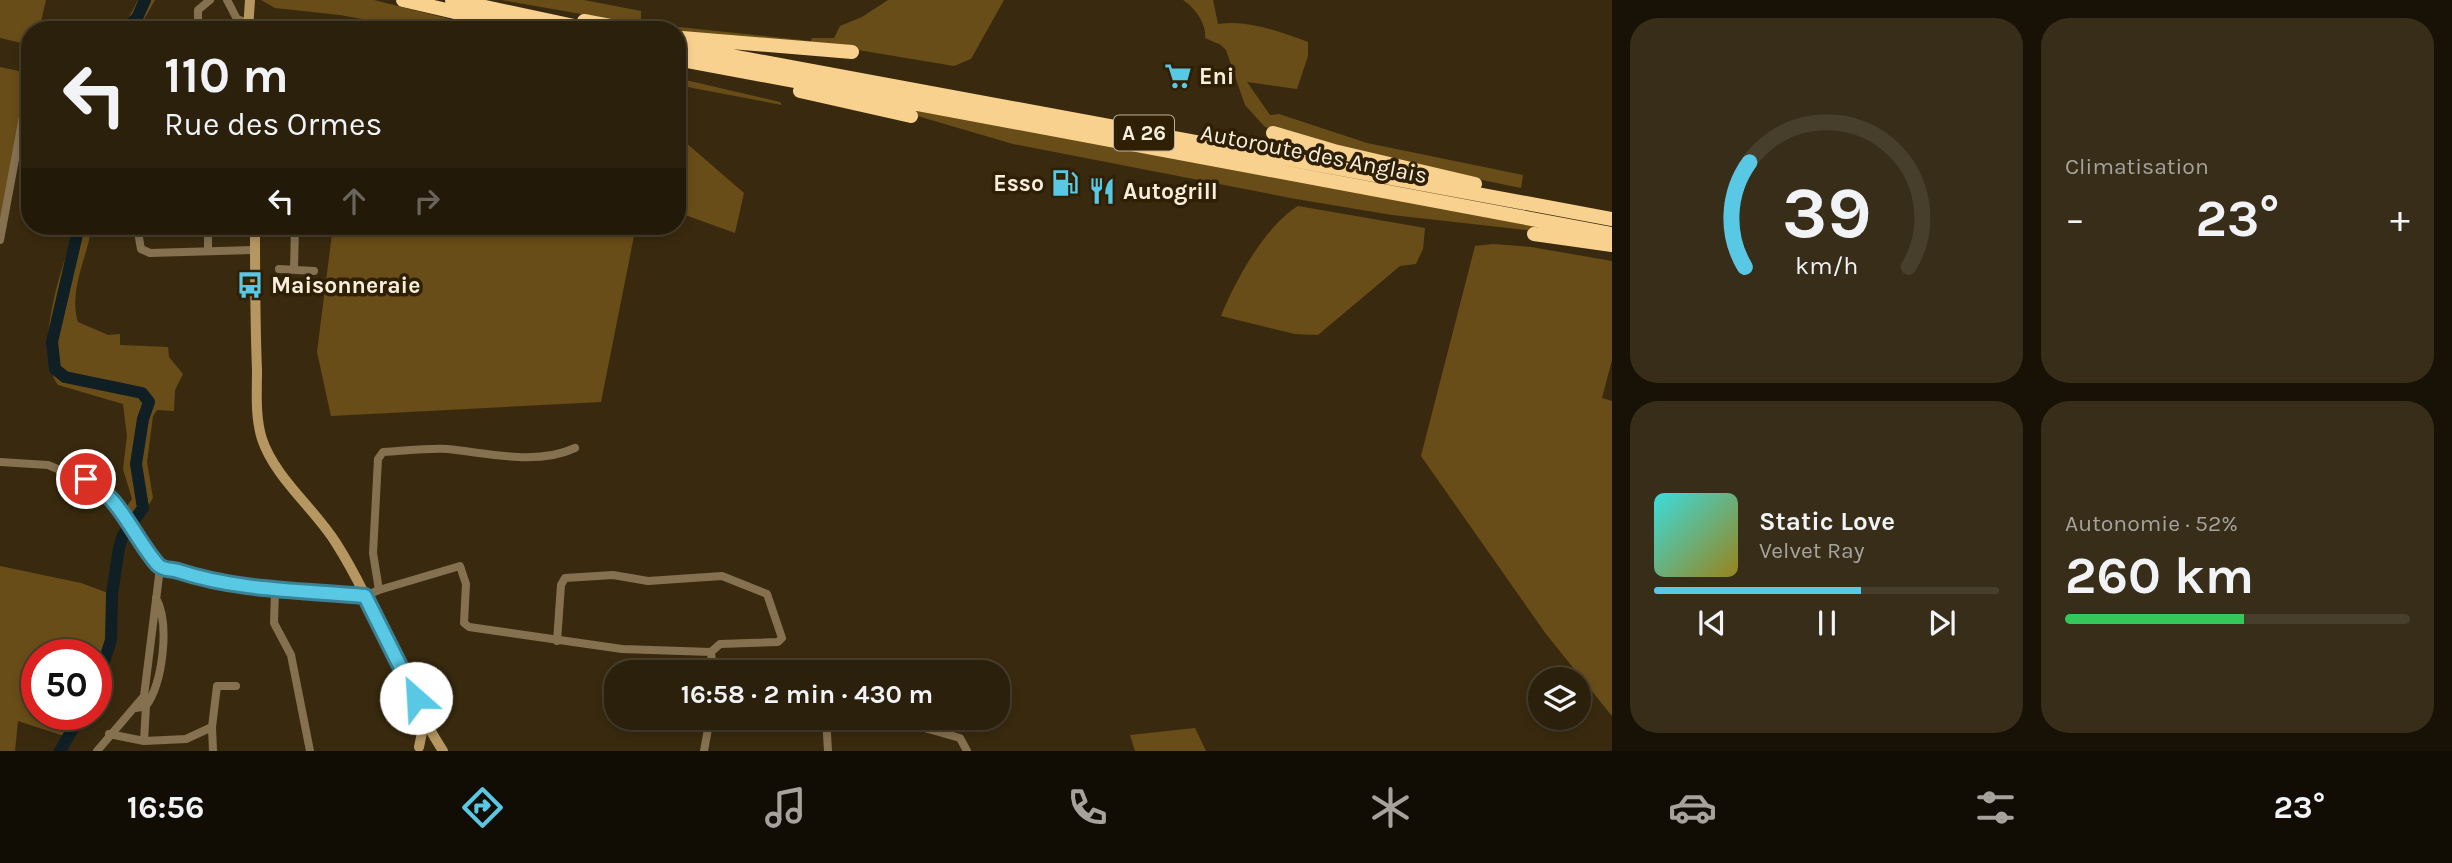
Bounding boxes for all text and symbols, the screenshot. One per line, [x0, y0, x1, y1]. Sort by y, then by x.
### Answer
text: 110 m [164, 47, 289, 104]
icon: left [49, 49, 140, 140]
supermarket icon: Eni [1163, 61, 1193, 91]
place label: Eni [1199, 63, 1234, 90]
text: Rue des Ormes [164, 106, 382, 143]
road number: A 26 [1114, 116, 1174, 150]
street label: Autoroute des Anglais [1198, 119, 1430, 189]
text: Climatisation [2065, 153, 2209, 180]
fuel station icon: Esso [1050, 168, 1080, 198]
place label: Esso [993, 170, 1044, 197]
text: 39 [1782, 170, 1871, 255]
restaurant icon: Autogrill [1087, 176, 1117, 206]
place label: Autogrill [1123, 178, 1218, 205]
icon: left [262, 182, 300, 220]
icon: ahead [335, 182, 373, 220]
icon: right [408, 182, 446, 220]
text: 23° [2195, 188, 2280, 249]
text: − [2065, 197, 2085, 242]
text: + [2390, 197, 2410, 242]
text: km/h [1795, 250, 1858, 279]
bus stop icon: Maisonneraie [235, 270, 265, 300]
place label: Maisonneraie [271, 272, 420, 299]
pin [56, 449, 116, 509]
icon: arrive [67, 460, 105, 498]
text: Static Love [1759, 506, 1895, 537]
text: Autonomie · 52% [2065, 510, 2238, 537]
text: Velvet Ray [1759, 537, 1864, 564]
text: 260 km [2065, 545, 2254, 606]
icon: previous [1693, 604, 1731, 642]
icon: pause [1808, 604, 1846, 642]
icon: next [1923, 604, 1961, 642]
speed limit sign: 50 [21, 639, 112, 730]
position arrow [379, 661, 453, 735]
map controls [1528, 667, 1591, 730]
button: layers [1528, 667, 1591, 730]
text: 16:58 · 2 min · 430 m [681, 679, 933, 710]
icon: directions [458, 783, 507, 832]
icon: music [761, 783, 810, 832]
icon: phone [1063, 783, 1112, 832]
icon: climate [1366, 783, 1415, 832]
icon: car [1668, 783, 1717, 832]
icon: filters [1971, 783, 2020, 832]
text: 16:56 [127, 789, 204, 826]
text: 23° [2273, 789, 2325, 826]

